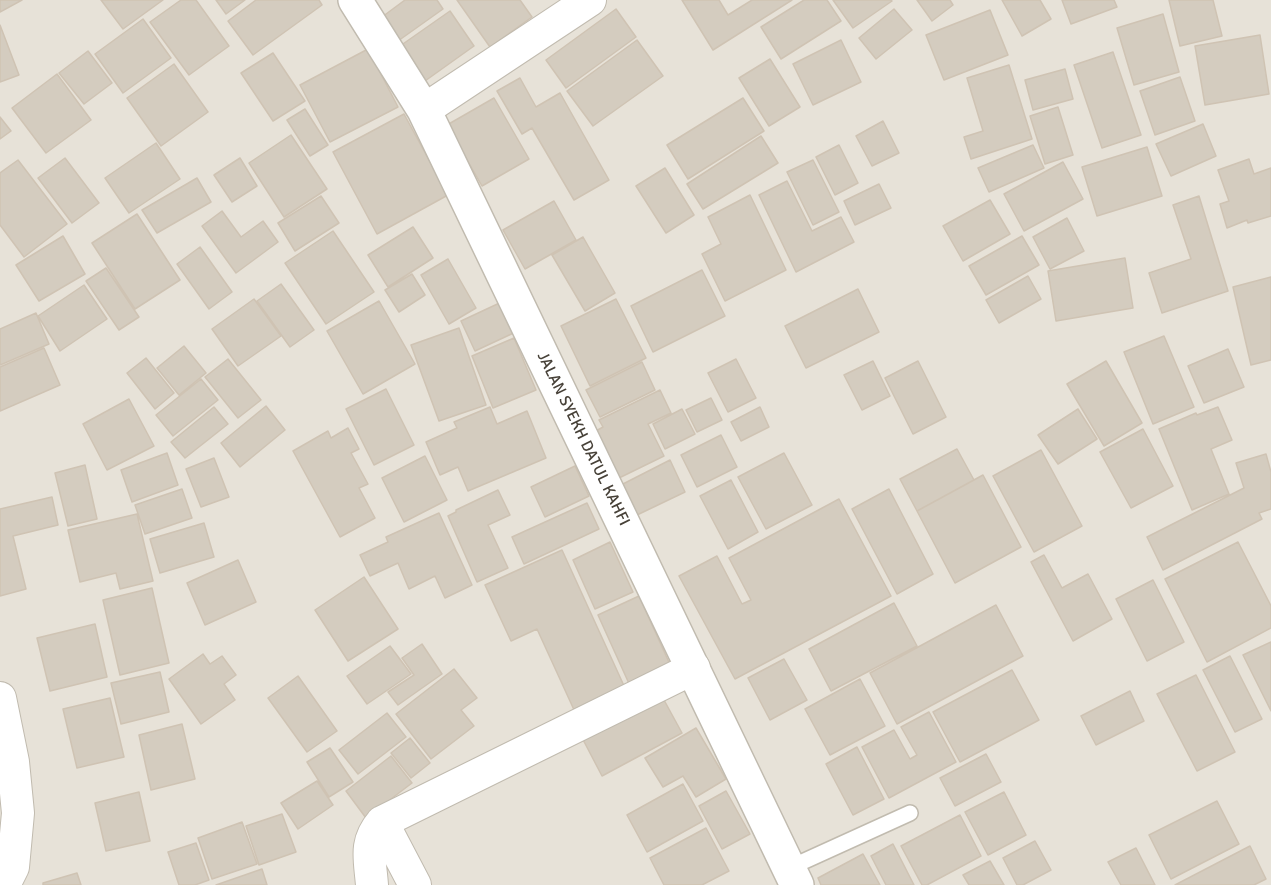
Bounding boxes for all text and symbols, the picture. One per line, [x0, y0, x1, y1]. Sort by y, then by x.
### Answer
street label: JALAN SYEKH DATUL KAHFI [532, 349, 634, 529]

